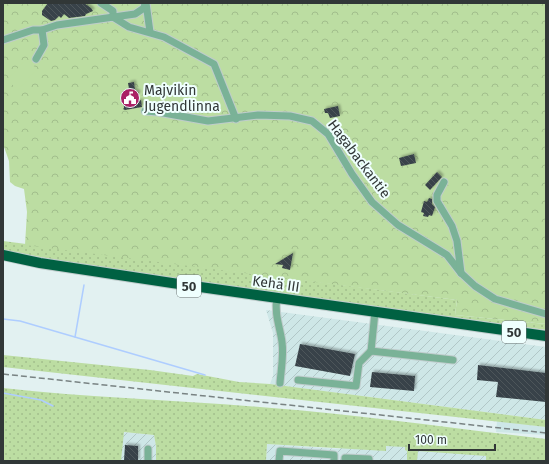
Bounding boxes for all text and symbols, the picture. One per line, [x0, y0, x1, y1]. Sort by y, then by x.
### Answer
place label: Majvikin Jugendlinna [144, 82, 220, 115]
public building icon: Majvikin Jugendlinna [119, 87, 141, 109]
street label: Hagabackantie [324, 117, 394, 201]
street label: Kehä III [251, 272, 301, 296]
road number: 50 [177, 275, 201, 297]
road number: 50 [502, 321, 526, 343]
scale bar [409, 426, 495, 452]
text: 100 m [415, 433, 447, 447]

